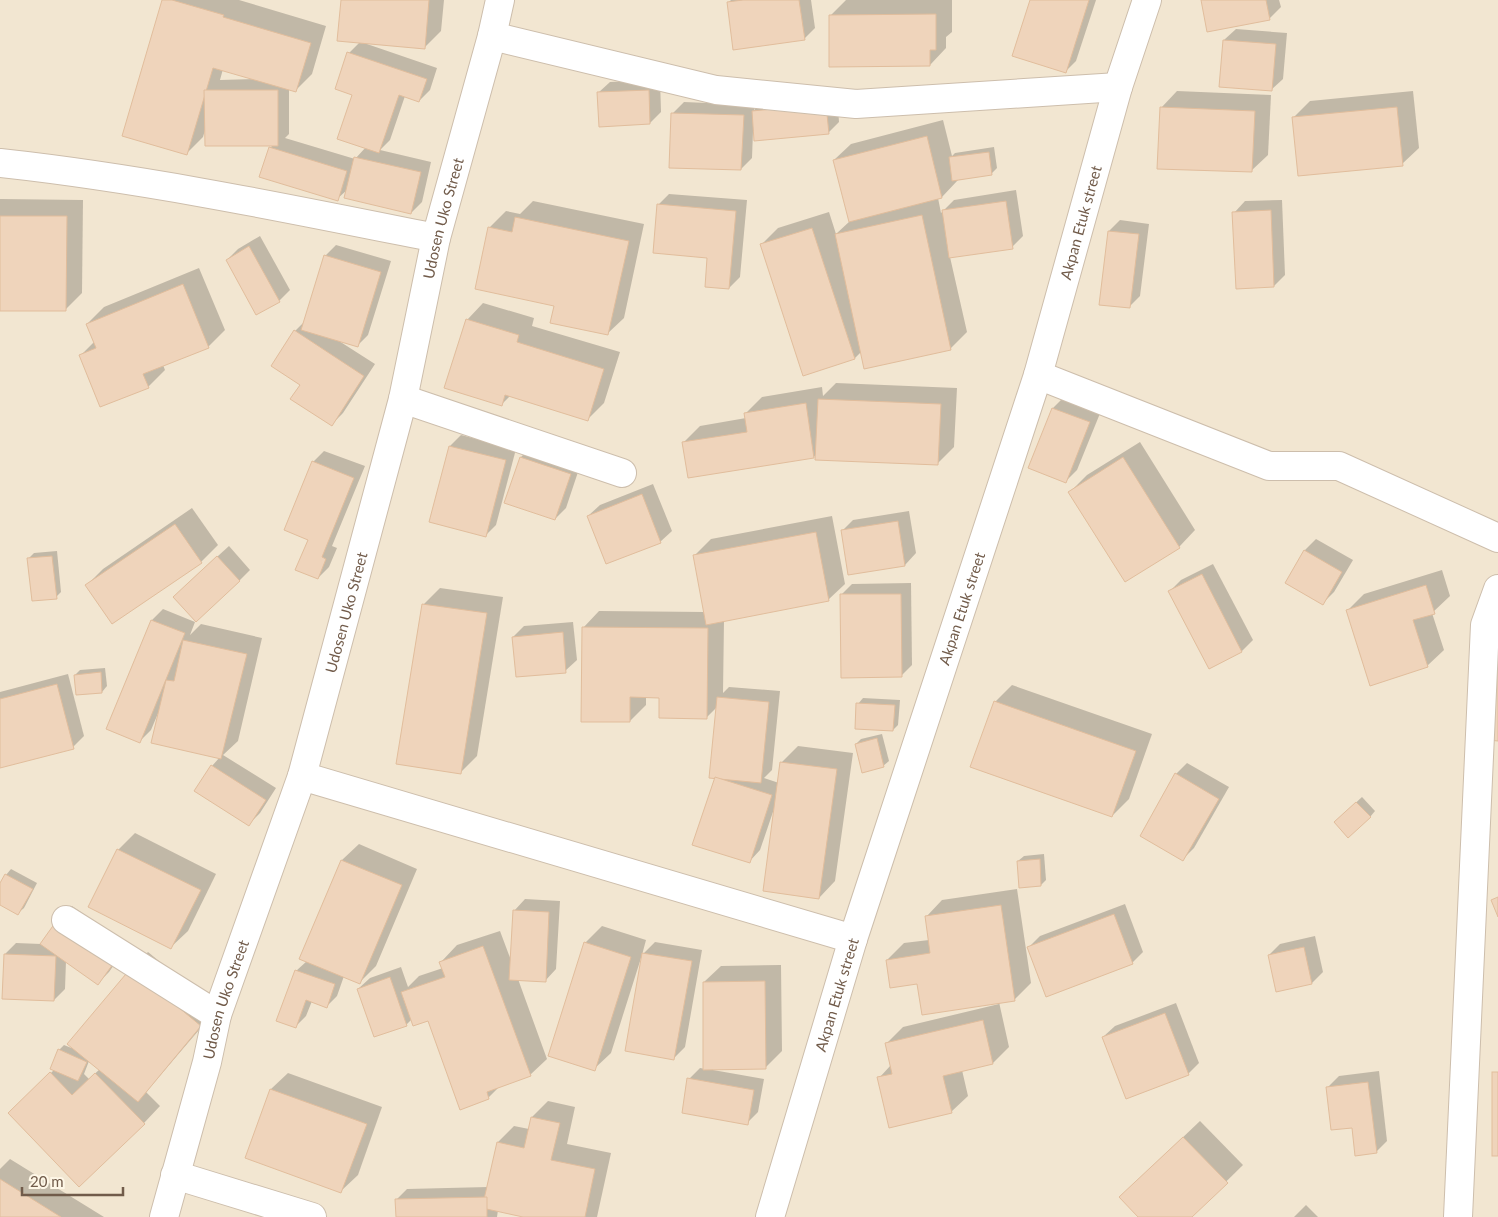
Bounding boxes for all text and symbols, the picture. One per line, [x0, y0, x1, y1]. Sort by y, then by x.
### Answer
street label: Udosen Uko Street [419, 155, 467, 280]
street label: Akpan Etuk street [1056, 163, 1105, 282]
street label: Udosen Uko Street [321, 549, 371, 675]
street label: Akpan Etuk street [935, 549, 989, 667]
street label: Akpan Etuk street [811, 935, 862, 1054]
street label: Udosen Uko Street [199, 937, 252, 1061]
scale bar [22, 1164, 124, 1196]
text: 20 m [30, 1172, 64, 1190]

